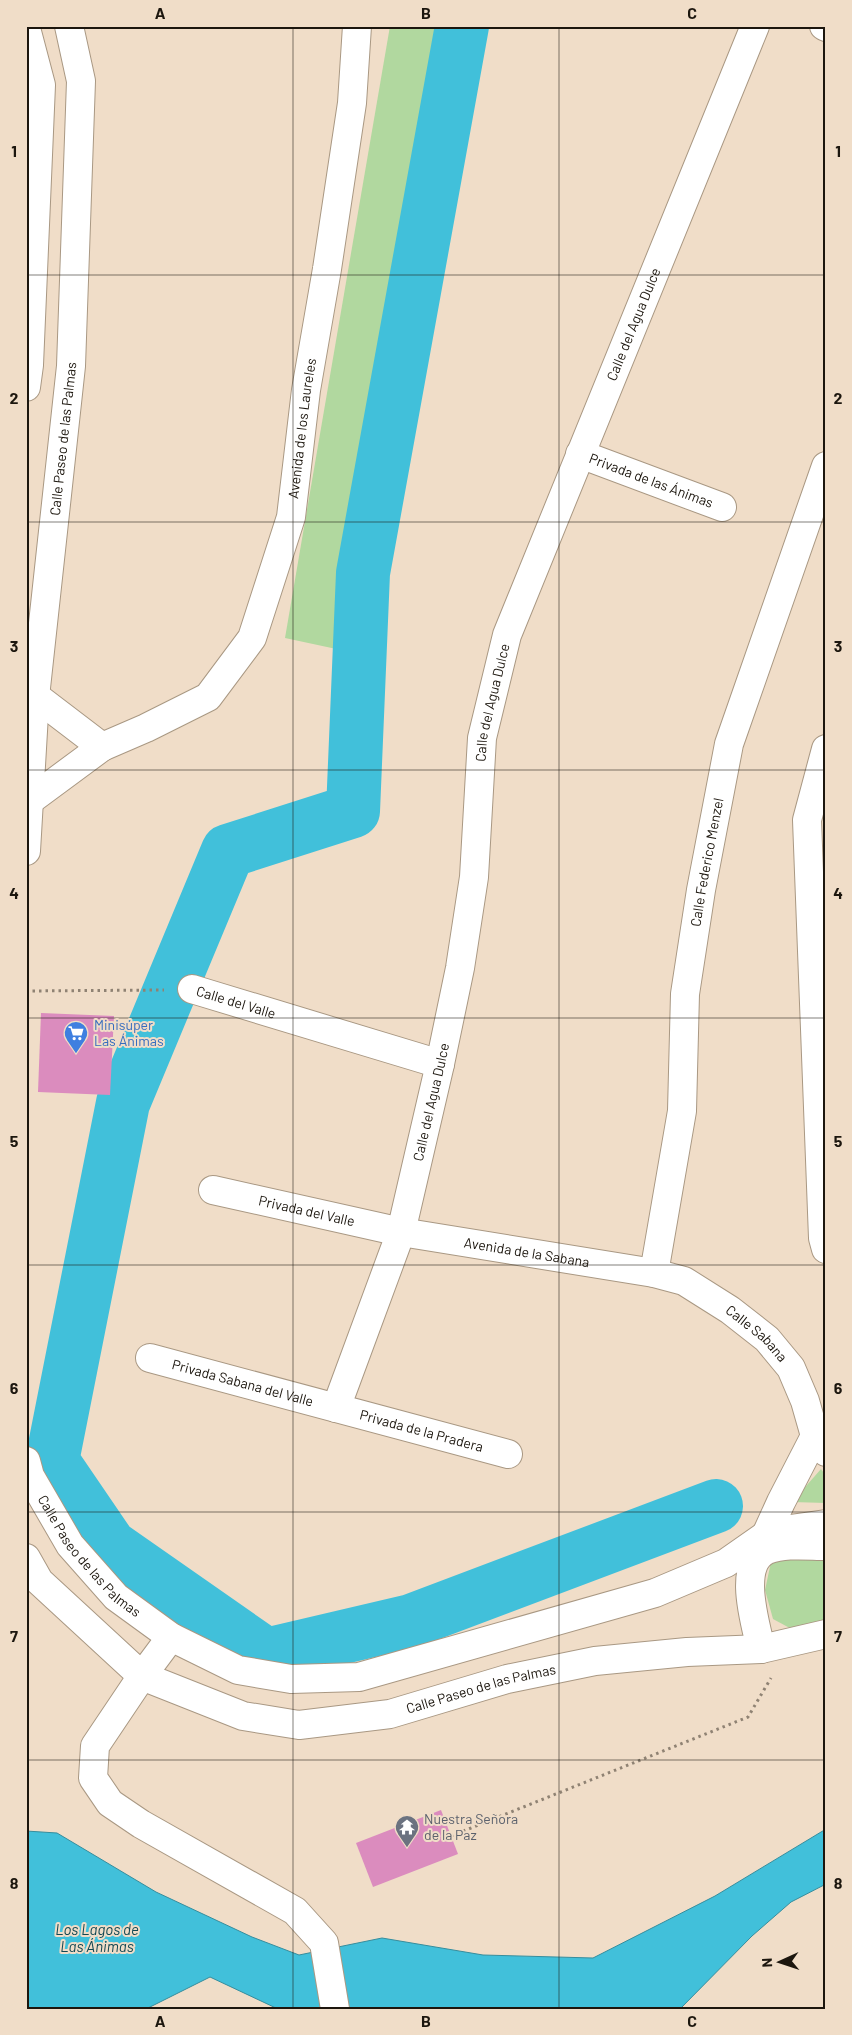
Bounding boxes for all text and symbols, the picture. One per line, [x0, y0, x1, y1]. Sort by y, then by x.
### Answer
text: A [155, 3, 166, 22]
text: B [421, 3, 431, 22]
text: C [687, 3, 697, 22]
text: 1 [11, 141, 17, 160]
text: 1 [835, 141, 841, 160]
street label: Calle del Agua Dulce [602, 265, 664, 383]
street label: Avenida de los Laureles [284, 357, 319, 500]
street label: Calle Paseo de las Palmas [46, 361, 79, 516]
text: 2 [10, 388, 19, 407]
text: 2 [834, 388, 843, 407]
street label: Privada de las Ánimas [587, 449, 716, 511]
text: 3 [10, 636, 18, 655]
text: 3 [834, 636, 842, 655]
street label: Calle del Agua Dulce [472, 642, 513, 762]
street label: Calle Federico Menzel [686, 796, 726, 928]
text: 4 [9, 883, 19, 902]
text: 4 [833, 883, 843, 902]
street label: Calle del Valle [194, 982, 278, 1022]
place label: Minisúper Las Ánimas [94, 1016, 164, 1049]
supermarket icon: Minisúper Las Ánimas [63, 1020, 89, 1054]
street label: Calle del Agua Dulce [409, 1041, 452, 1163]
text: 5 [10, 1131, 19, 1150]
text: 5 [834, 1131, 843, 1150]
street label: Privada del Valle [257, 1191, 357, 1229]
street label: Avenida de la Sabana [463, 1233, 591, 1270]
street label: Calle Sabana [723, 1301, 791, 1365]
street label: Privada Sabana del Valle [170, 1355, 315, 1409]
text: 6 [10, 1378, 19, 1397]
text: 6 [834, 1378, 843, 1397]
street label: Privada de la Pradera [358, 1406, 485, 1455]
street label: Calle Paseo de las Palmas [35, 1492, 145, 1620]
text: 7 [10, 1626, 18, 1645]
text: 7 [834, 1626, 842, 1645]
street label: Calle Paseo de las Palmas [404, 1660, 557, 1717]
place label: Nuestra Señora de la Paz [424, 1810, 518, 1843]
temple icon: Nuestra Señora de la Paz [394, 1814, 420, 1848]
text: 8 [10, 1873, 19, 1892]
text: 8 [834, 1873, 843, 1892]
water label: Los Lagos de Las Ánimas [55, 1920, 139, 1955]
north arrow [754, 1938, 804, 1988]
text: N [758, 1958, 775, 1968]
text: A [155, 2011, 166, 2030]
text: B [421, 2011, 431, 2030]
text: C [687, 2011, 697, 2030]

